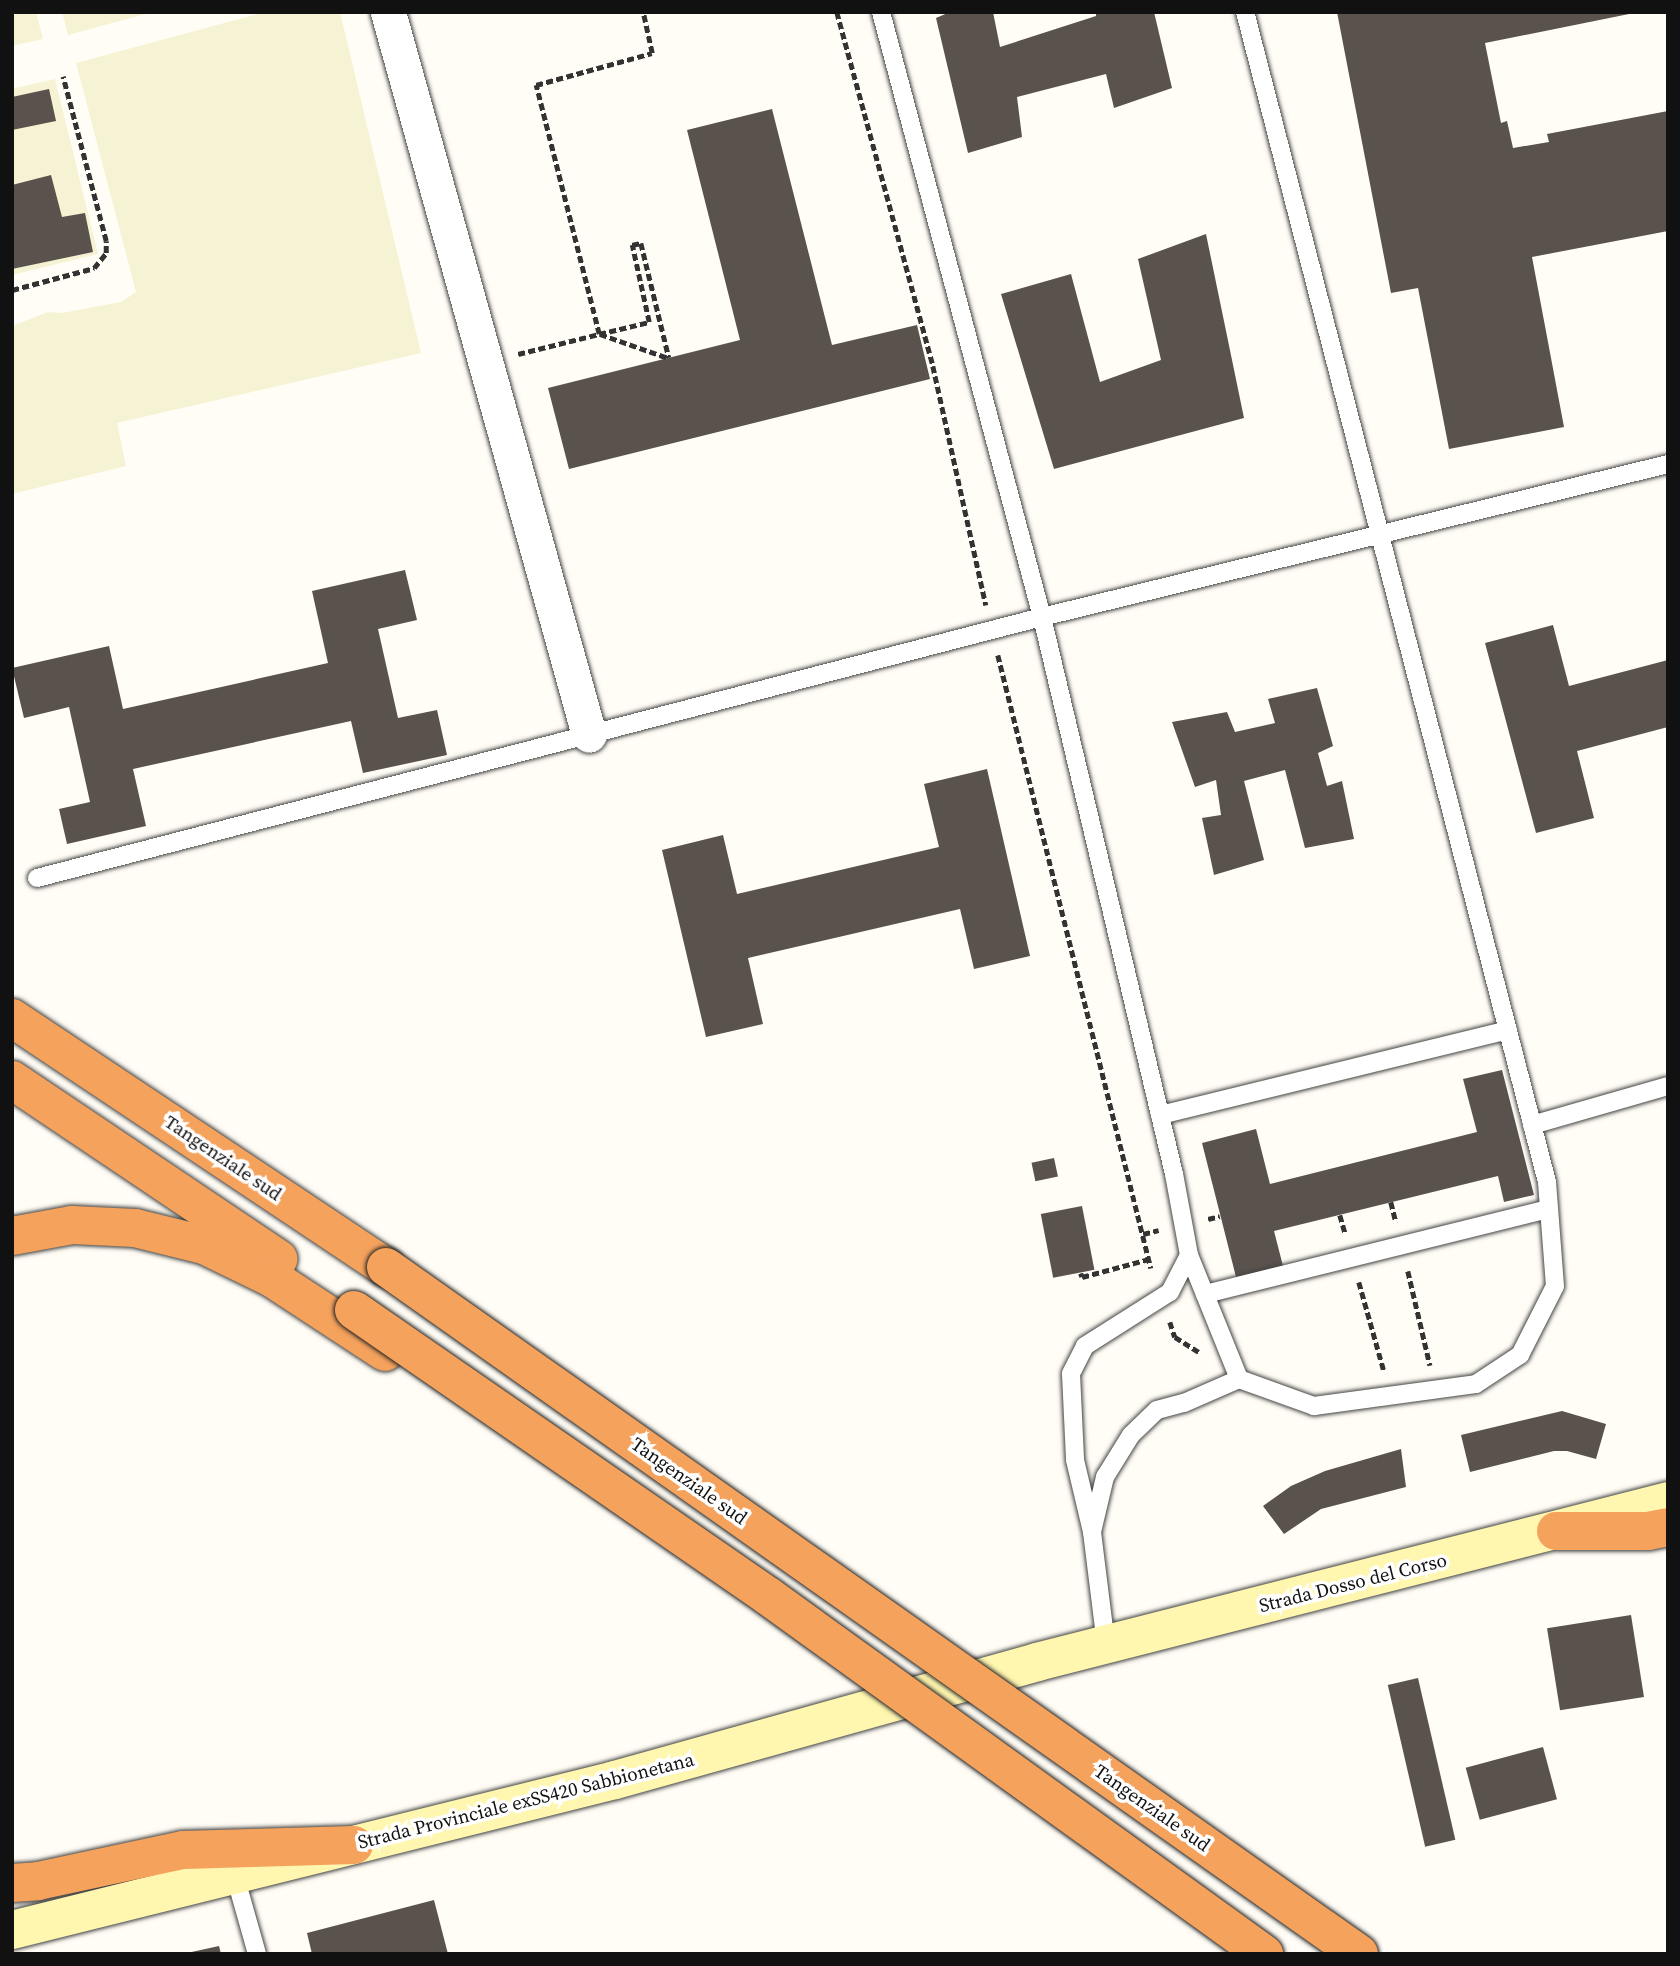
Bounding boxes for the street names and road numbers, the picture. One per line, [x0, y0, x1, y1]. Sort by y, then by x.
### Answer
street label: Tangenziale sud [160, 1110, 286, 1206]
street label: Tangenziale sud [627, 1433, 751, 1529]
street label: Strada Dosso del Corso [1257, 1549, 1449, 1617]
street label: Strada Provinciale exSS420 Sabbionetana [356, 1748, 696, 1854]
street label: Tangenziale sud [1090, 1760, 1214, 1856]

